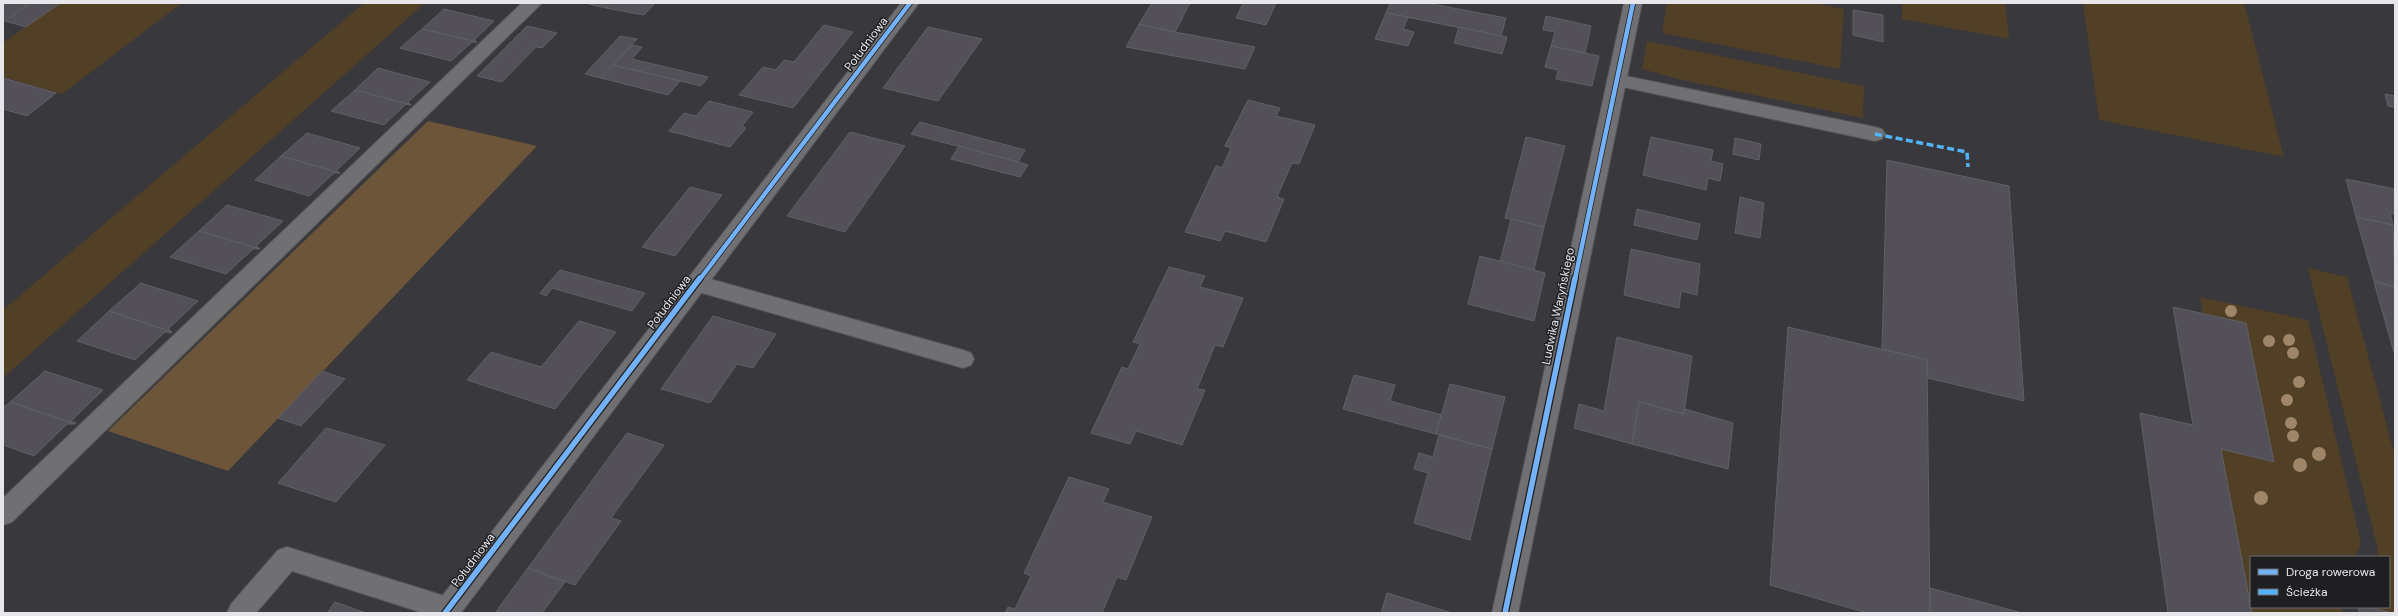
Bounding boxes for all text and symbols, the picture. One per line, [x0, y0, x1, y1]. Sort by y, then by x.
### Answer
street label: Południowa [841, 14, 891, 74]
street label: Ludwika Waryńskiego [1538, 246, 1578, 366]
street label: Południowa [644, 272, 694, 332]
street label: Południowa [448, 530, 498, 590]
legend [2250, 556, 2390, 608]
text: Droga rowerowa [2286, 564, 2375, 580]
text: Ścieżka [2286, 584, 2328, 600]

